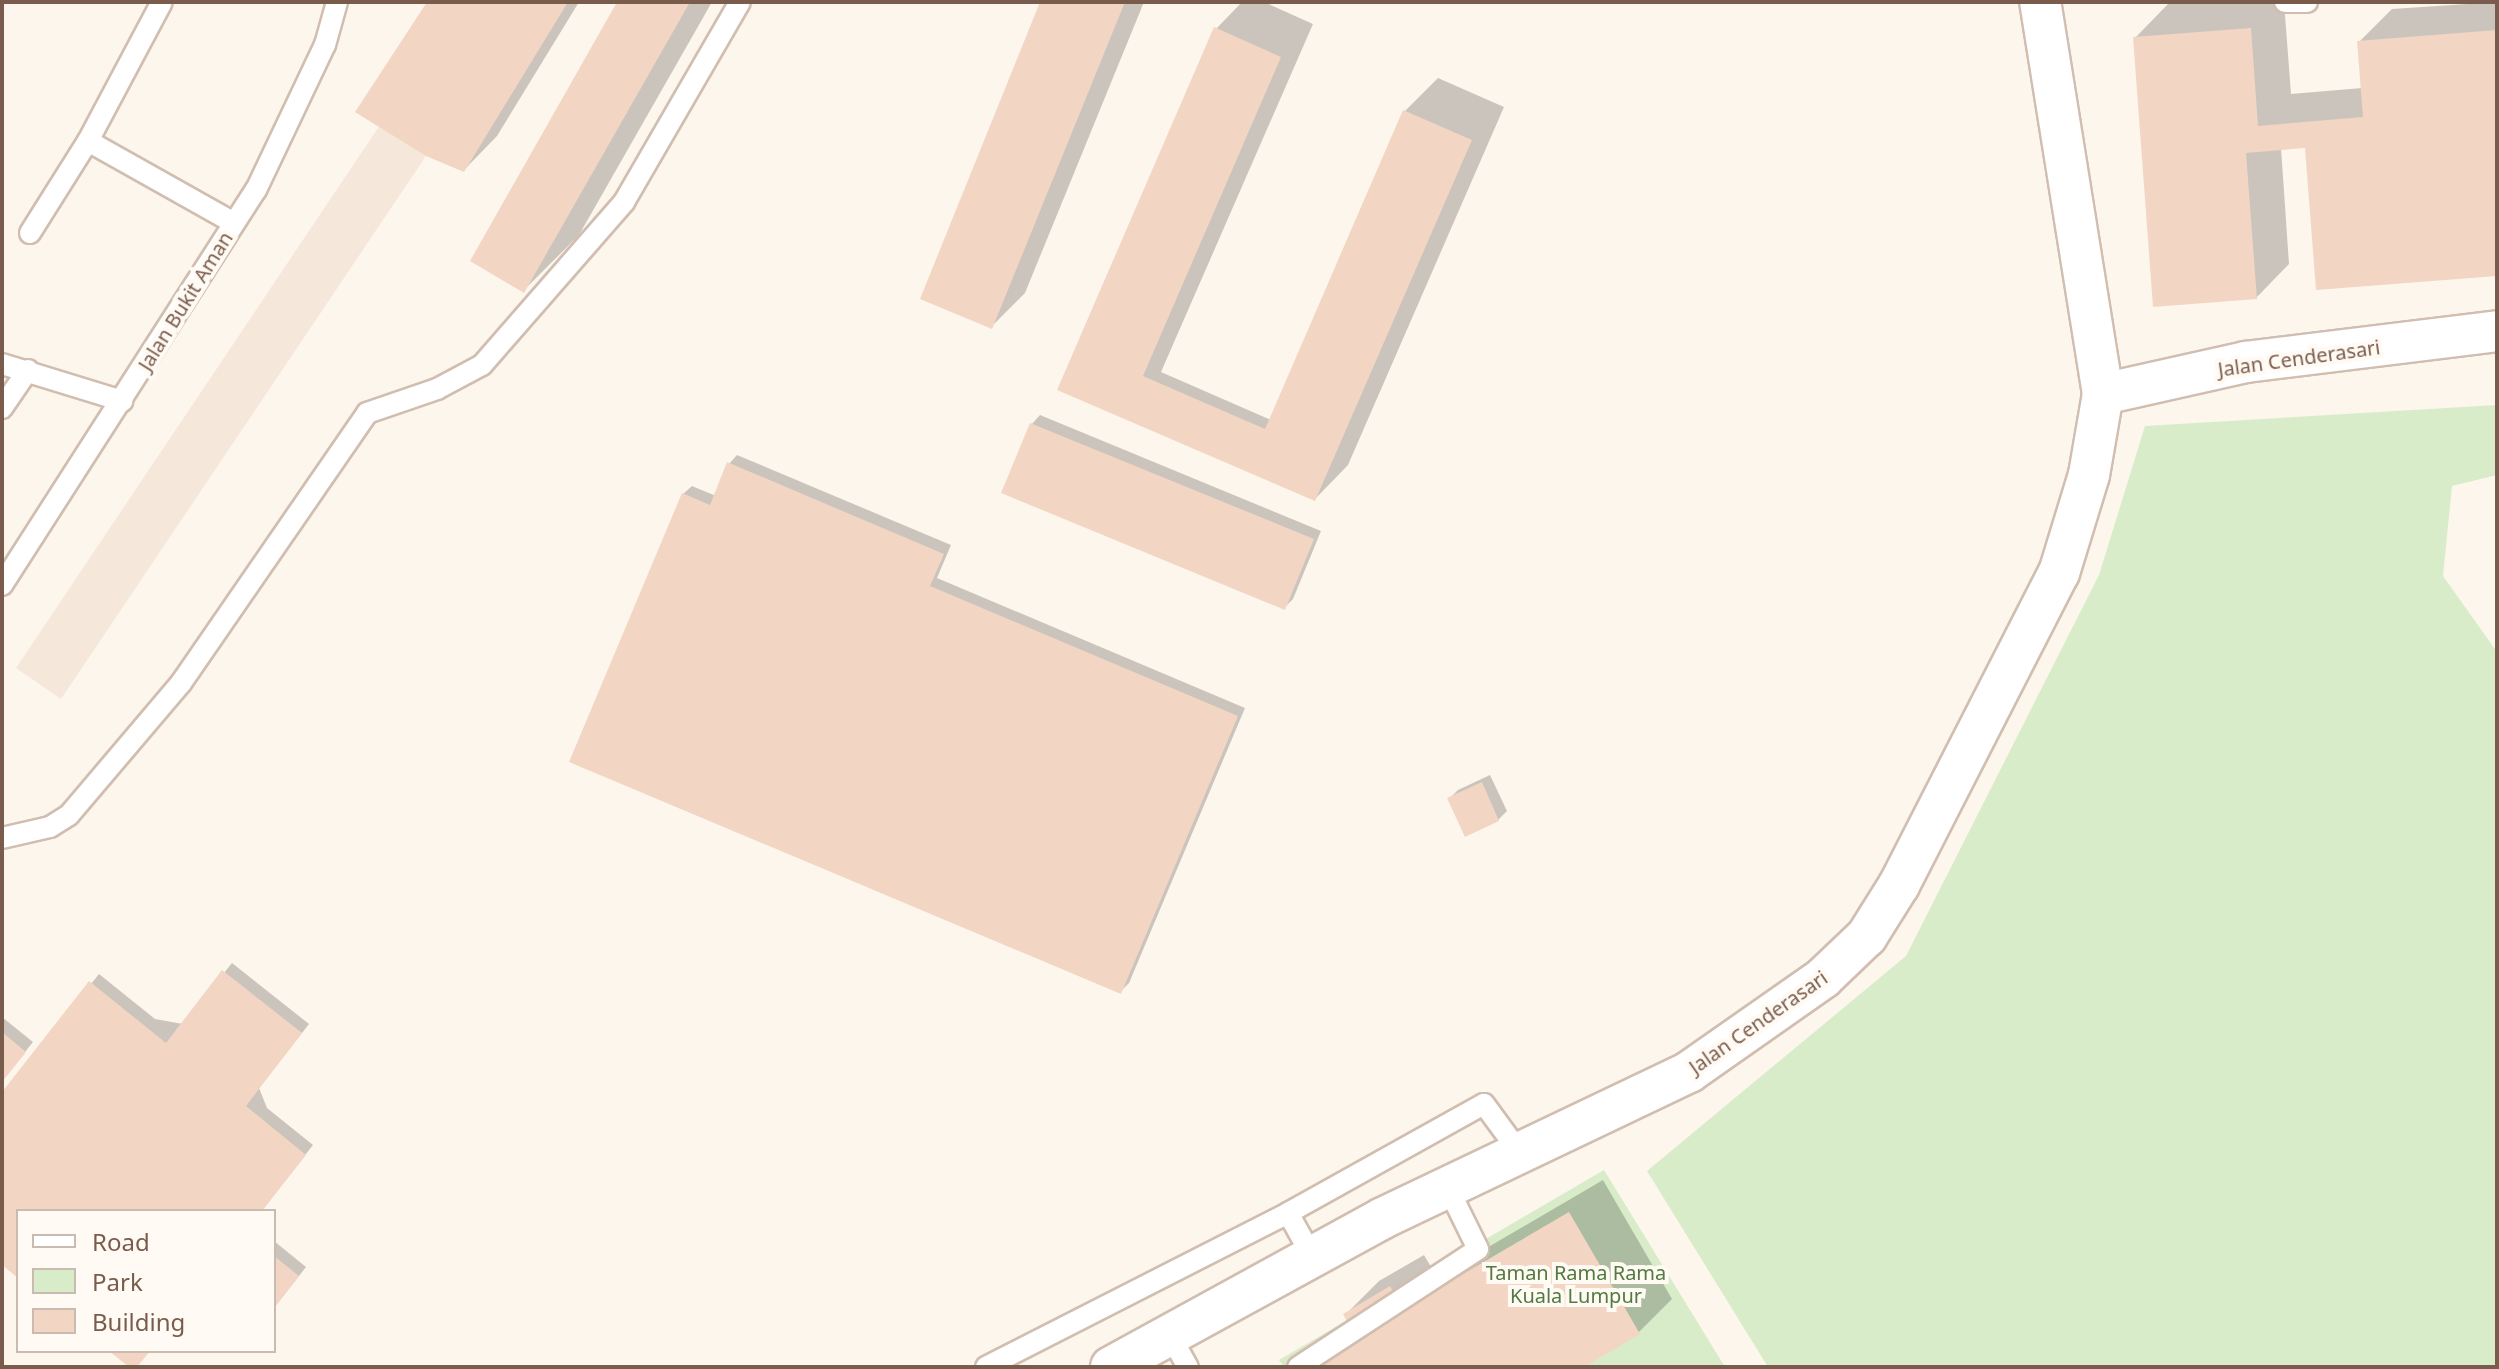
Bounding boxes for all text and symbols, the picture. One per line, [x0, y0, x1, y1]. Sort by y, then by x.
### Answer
street label: Jalan Bukit Aman [133, 227, 237, 375]
street label: Jalan Cenderasari [2216, 335, 2382, 381]
street label: Jalan Cenderasari [1684, 965, 1832, 1079]
legend [16, 1209, 276, 1353]
text: Road [92, 1225, 150, 1258]
park label: Taman Rama Rama Kuala Lumpur [1486, 1260, 1666, 1307]
text: Park [92, 1265, 143, 1298]
text: Building [92, 1305, 185, 1338]

